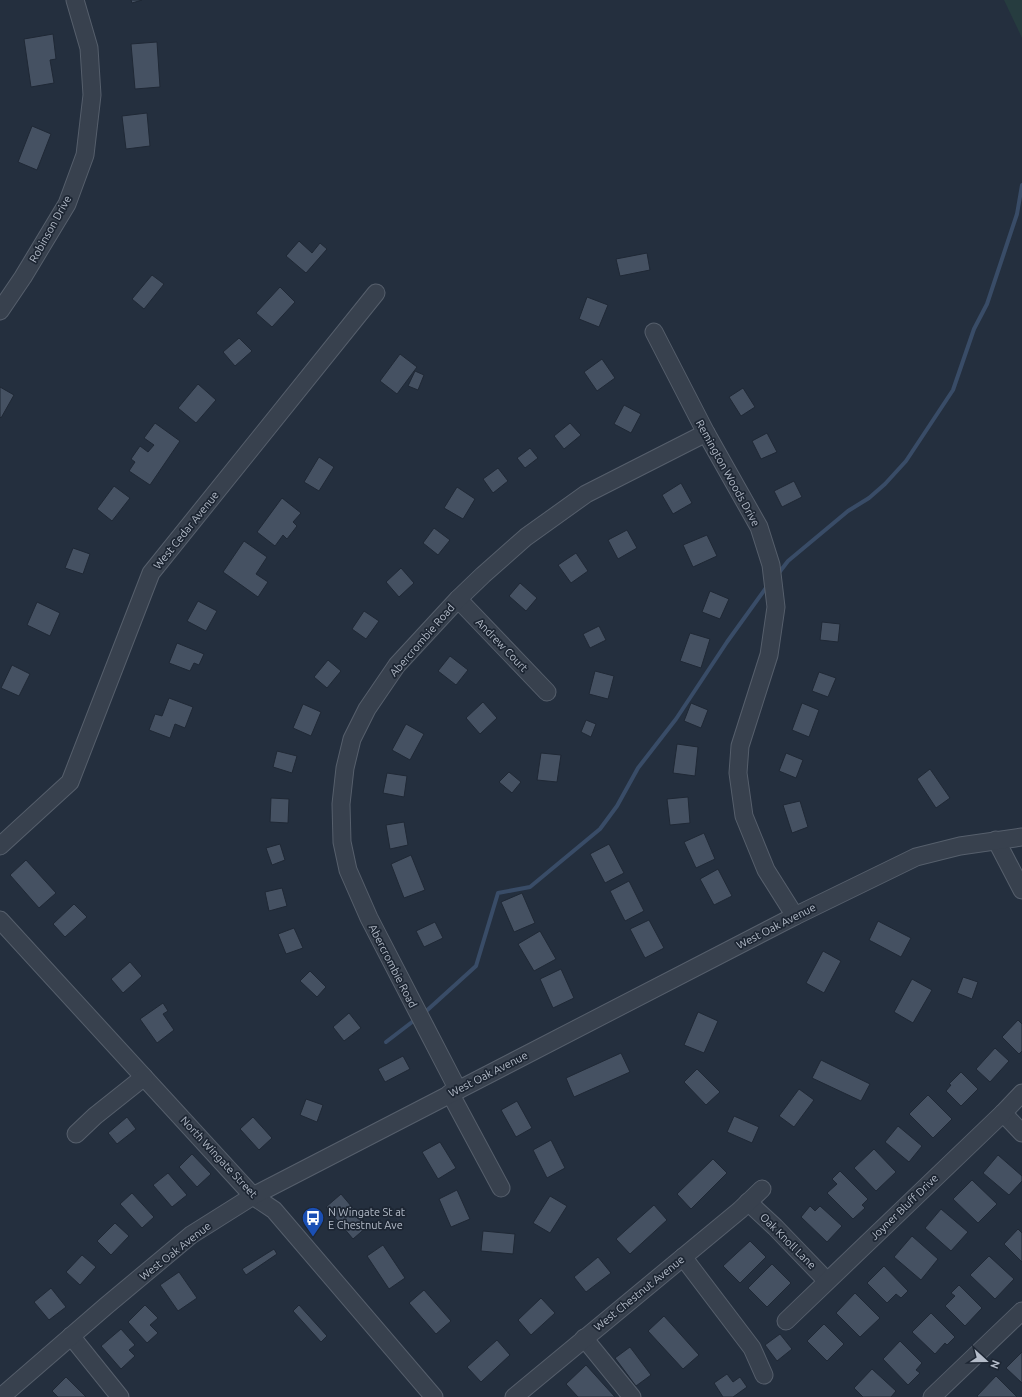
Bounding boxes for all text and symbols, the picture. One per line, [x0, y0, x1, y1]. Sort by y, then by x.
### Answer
street label: Robinson Drive [27, 193, 73, 265]
street label: Remington Woods Drive [694, 418, 762, 528]
street label: West Cedar Avenue [151, 489, 221, 571]
street label: Abercrombie Road [387, 601, 457, 679]
street label: Andrew Court [474, 616, 531, 675]
street label: West Oak Avenue [735, 901, 817, 951]
street label: Abercrombie Road [367, 922, 419, 1010]
street label: West Oak Avenue [447, 1049, 529, 1099]
street label: North Wingate Street [178, 1114, 260, 1201]
street label: Joyner Bluff Drive [868, 1172, 940, 1242]
bus stop icon: N Wingate St at E Chestnut Ave [300, 1205, 326, 1238]
place label: N Wingate St at E Chestnut Ave [328, 1206, 406, 1231]
street label: Oak Knoll Lane [758, 1211, 818, 1271]
street label: West Oak Avenue [137, 1219, 213, 1283]
street label: West Chestnut Avenue [592, 1253, 686, 1333]
north arrow [966, 1341, 1006, 1381]
text: N [988, 1359, 1002, 1371]

